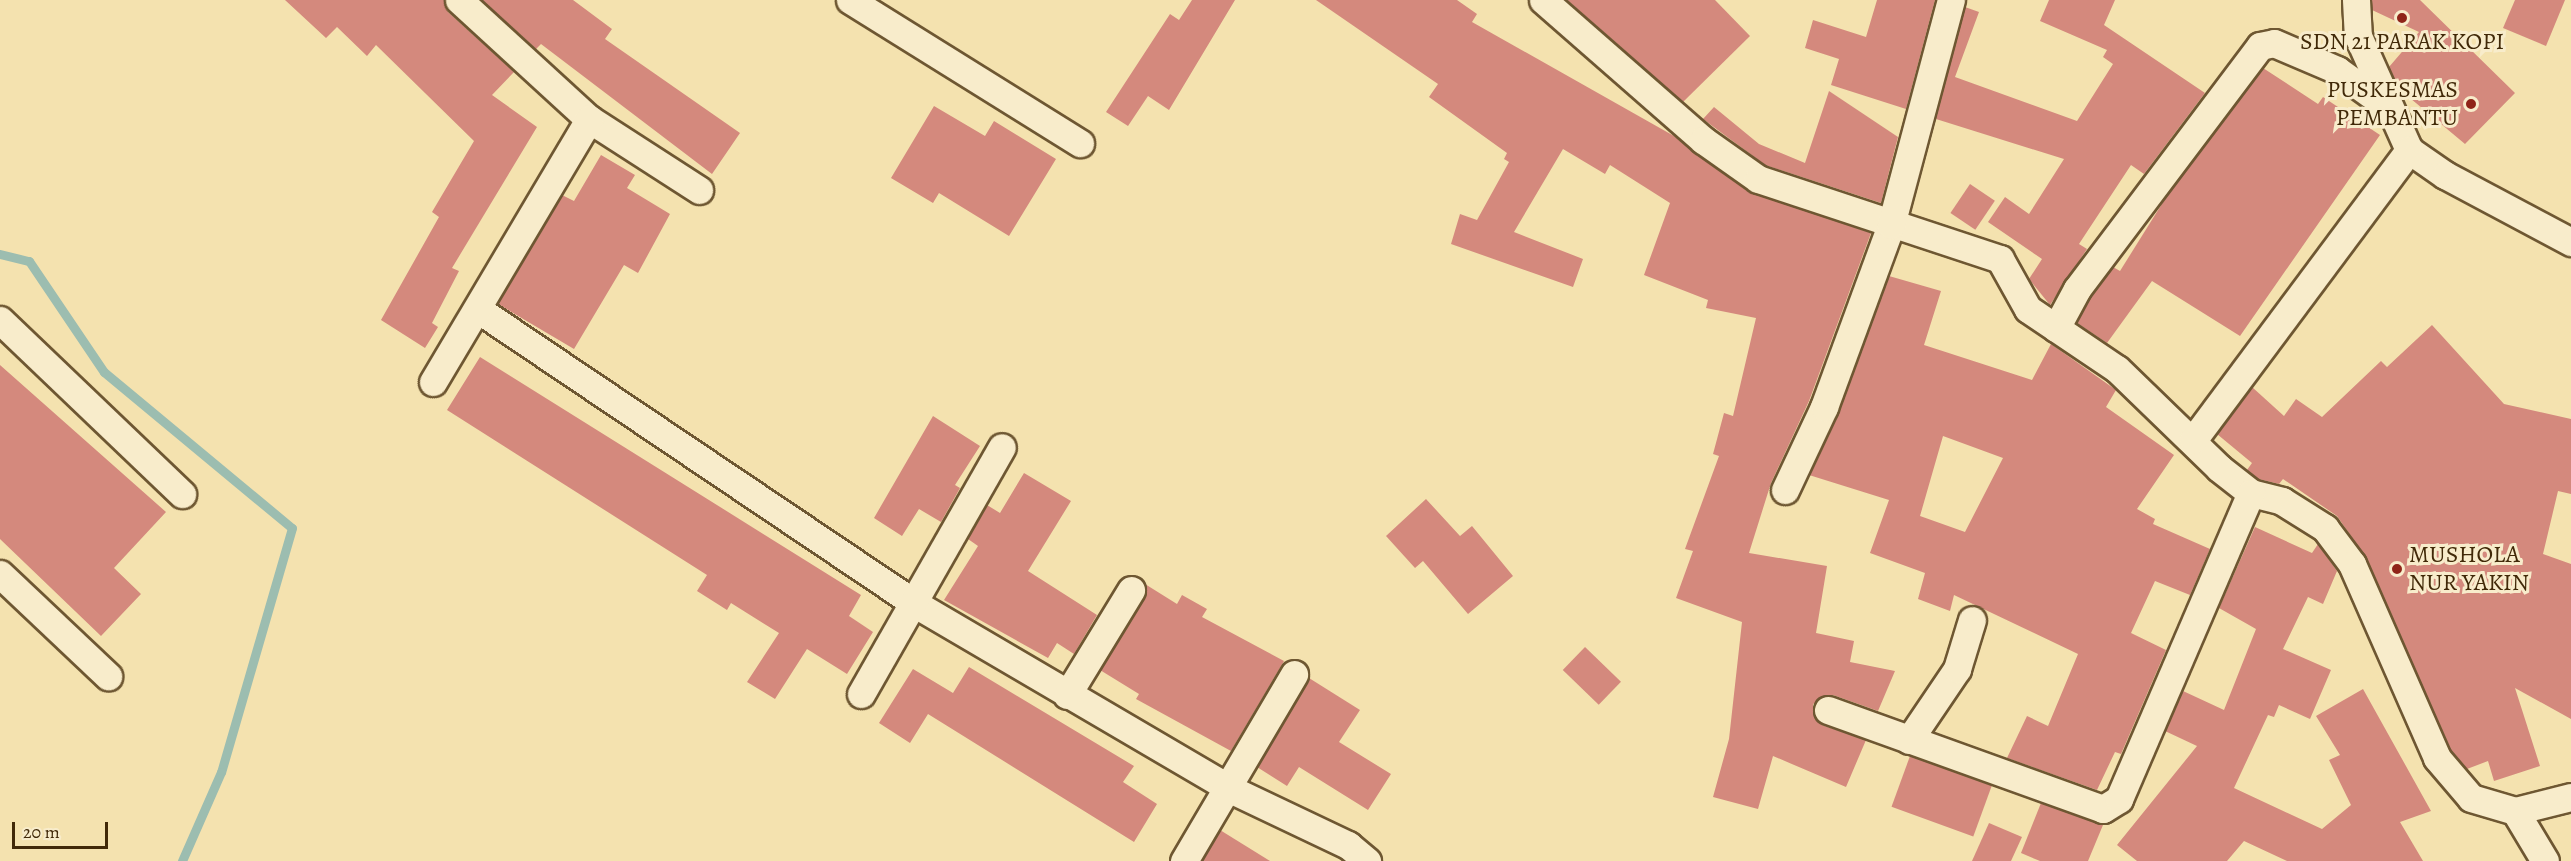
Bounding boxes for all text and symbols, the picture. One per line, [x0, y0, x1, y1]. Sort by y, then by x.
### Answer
marker: SDN 21 PARAK KOPI [2395, 11, 2409, 25]
place label: SDN 21 PARAK KOPI [2300, 28, 2504, 56]
place label: PUSKESMAS PEMBANTU [2327, 76, 2458, 132]
marker: PUSKESMAS PEMBANTU [2462, 95, 2480, 113]
place label: MUSHOLA NUR YAKIN [2409, 541, 2529, 597]
marker: MUSHOLA NUR YAKIN [2390, 562, 2404, 576]
scale bar [15, 810, 111, 848]
text: 20 m [23, 820, 60, 844]

